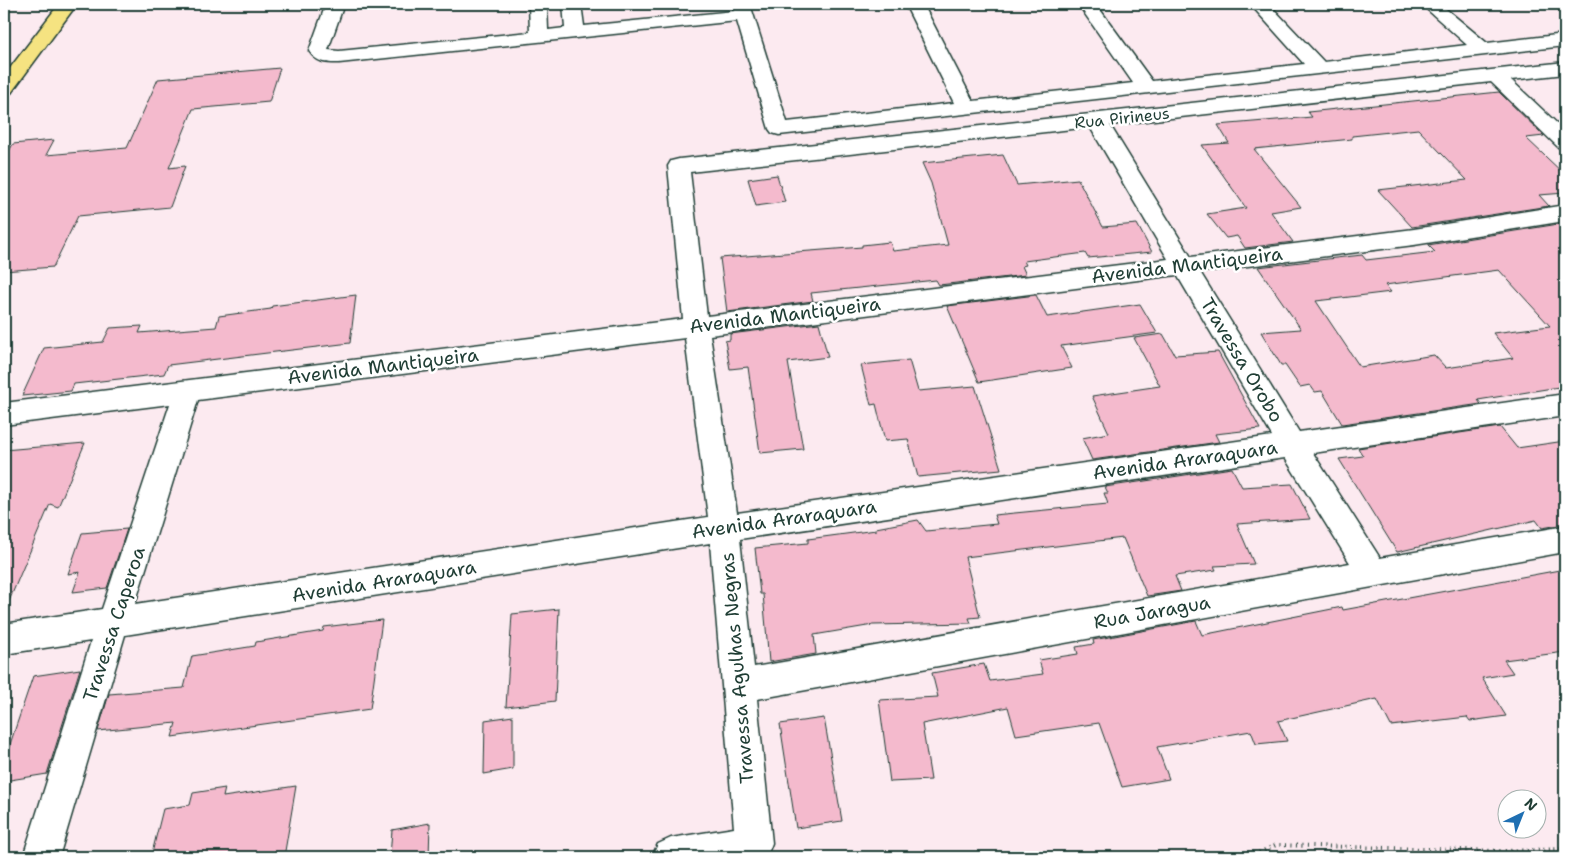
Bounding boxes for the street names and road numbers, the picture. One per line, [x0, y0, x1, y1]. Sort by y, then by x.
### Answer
street label: Rua Pirineus [1073, 103, 1171, 133]
street label: Avenida Mantiqueira [1090, 241, 1284, 289]
street label: Avenida Mantiqueira [688, 291, 882, 339]
street label: Travessa Orobo [1195, 293, 1289, 427]
street label: Avenida Mantiqueira [286, 342, 480, 390]
street label: Avenida Araraquara [1091, 435, 1279, 485]
street label: Avenida Araraquara [690, 494, 878, 544]
street label: Travessa Caperoa [77, 543, 151, 704]
street label: Travessa Agulhas Negras [714, 551, 760, 785]
street label: Avenida Araraquara [290, 554, 478, 608]
street label: Rua Jaragua [1092, 589, 1212, 635]

